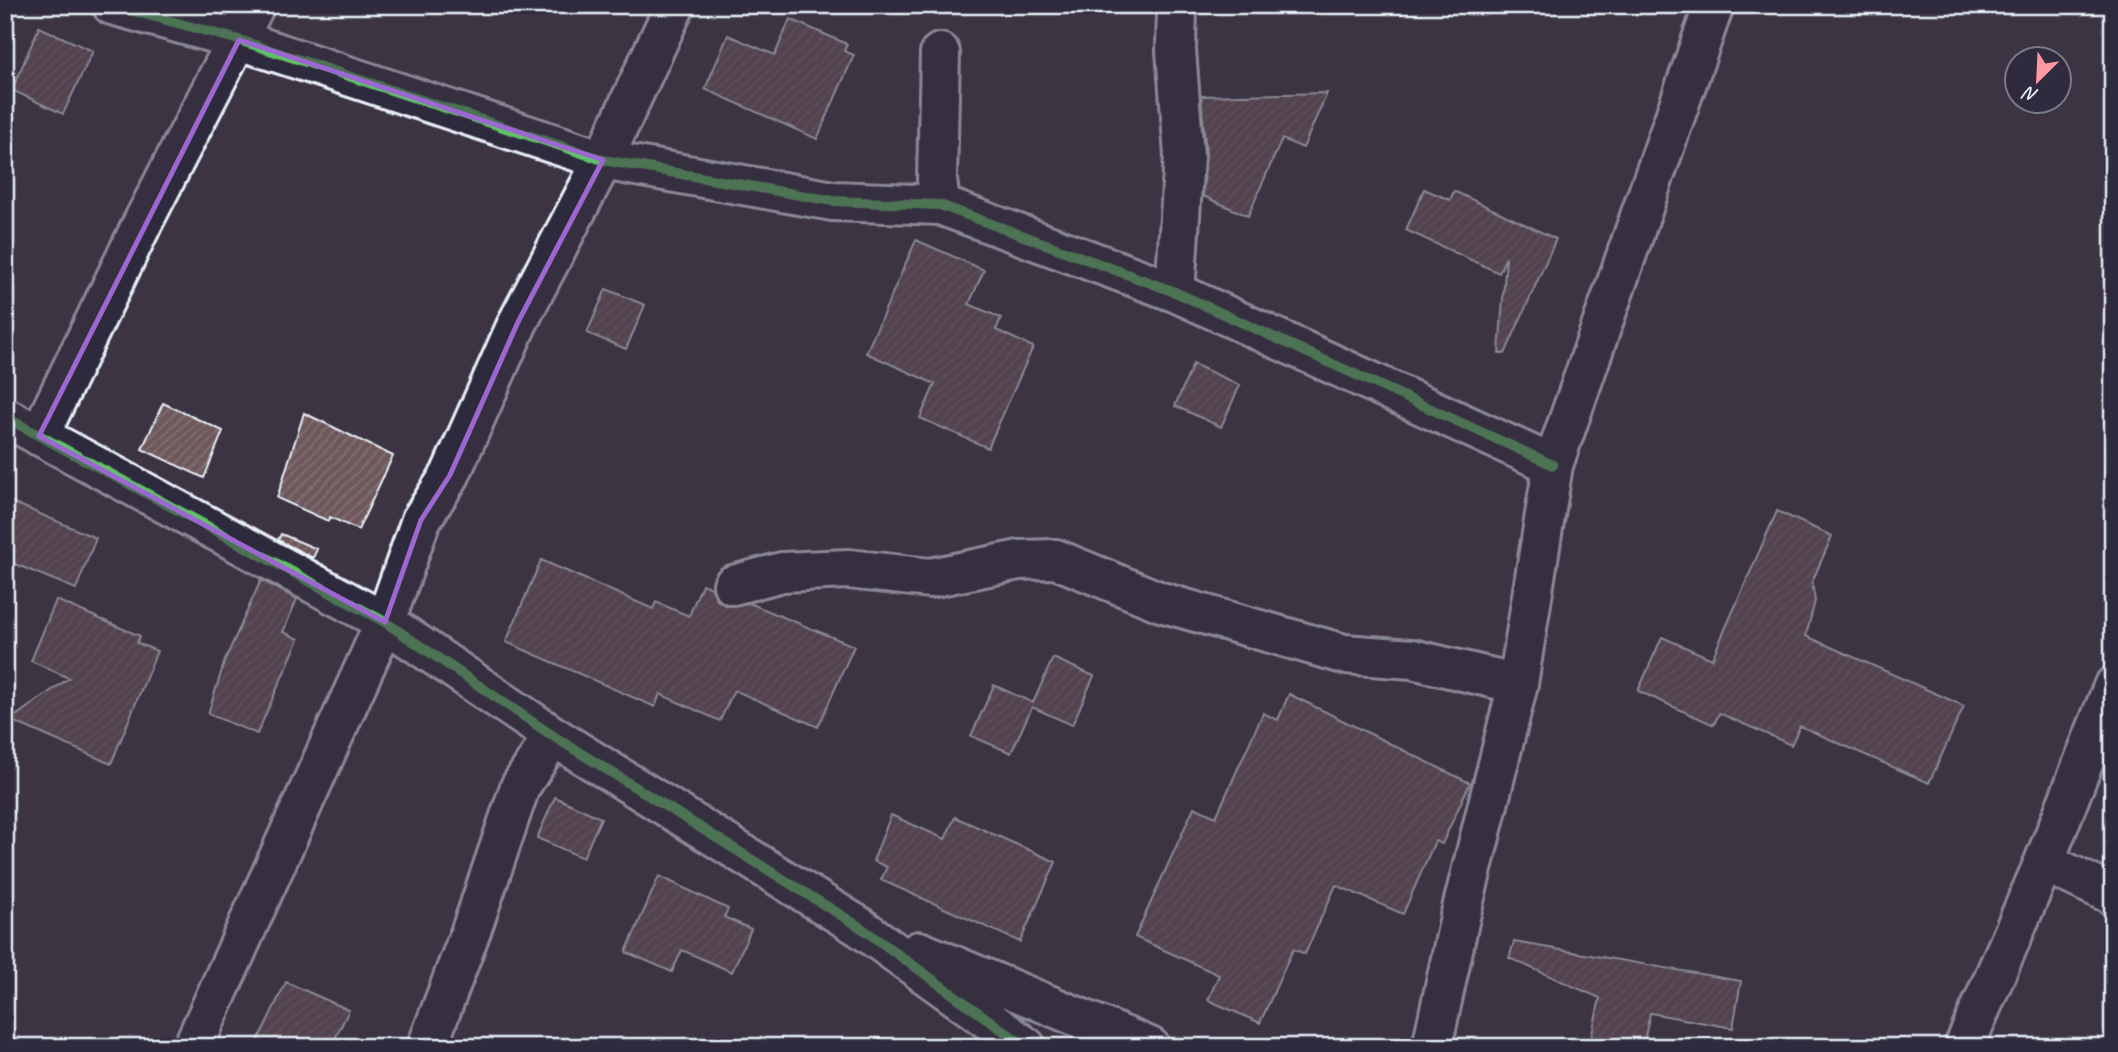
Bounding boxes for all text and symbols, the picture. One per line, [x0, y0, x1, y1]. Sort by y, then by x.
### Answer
north arrow [2002, 46, 2072, 116]
text: N [2018, 80, 2042, 108]

